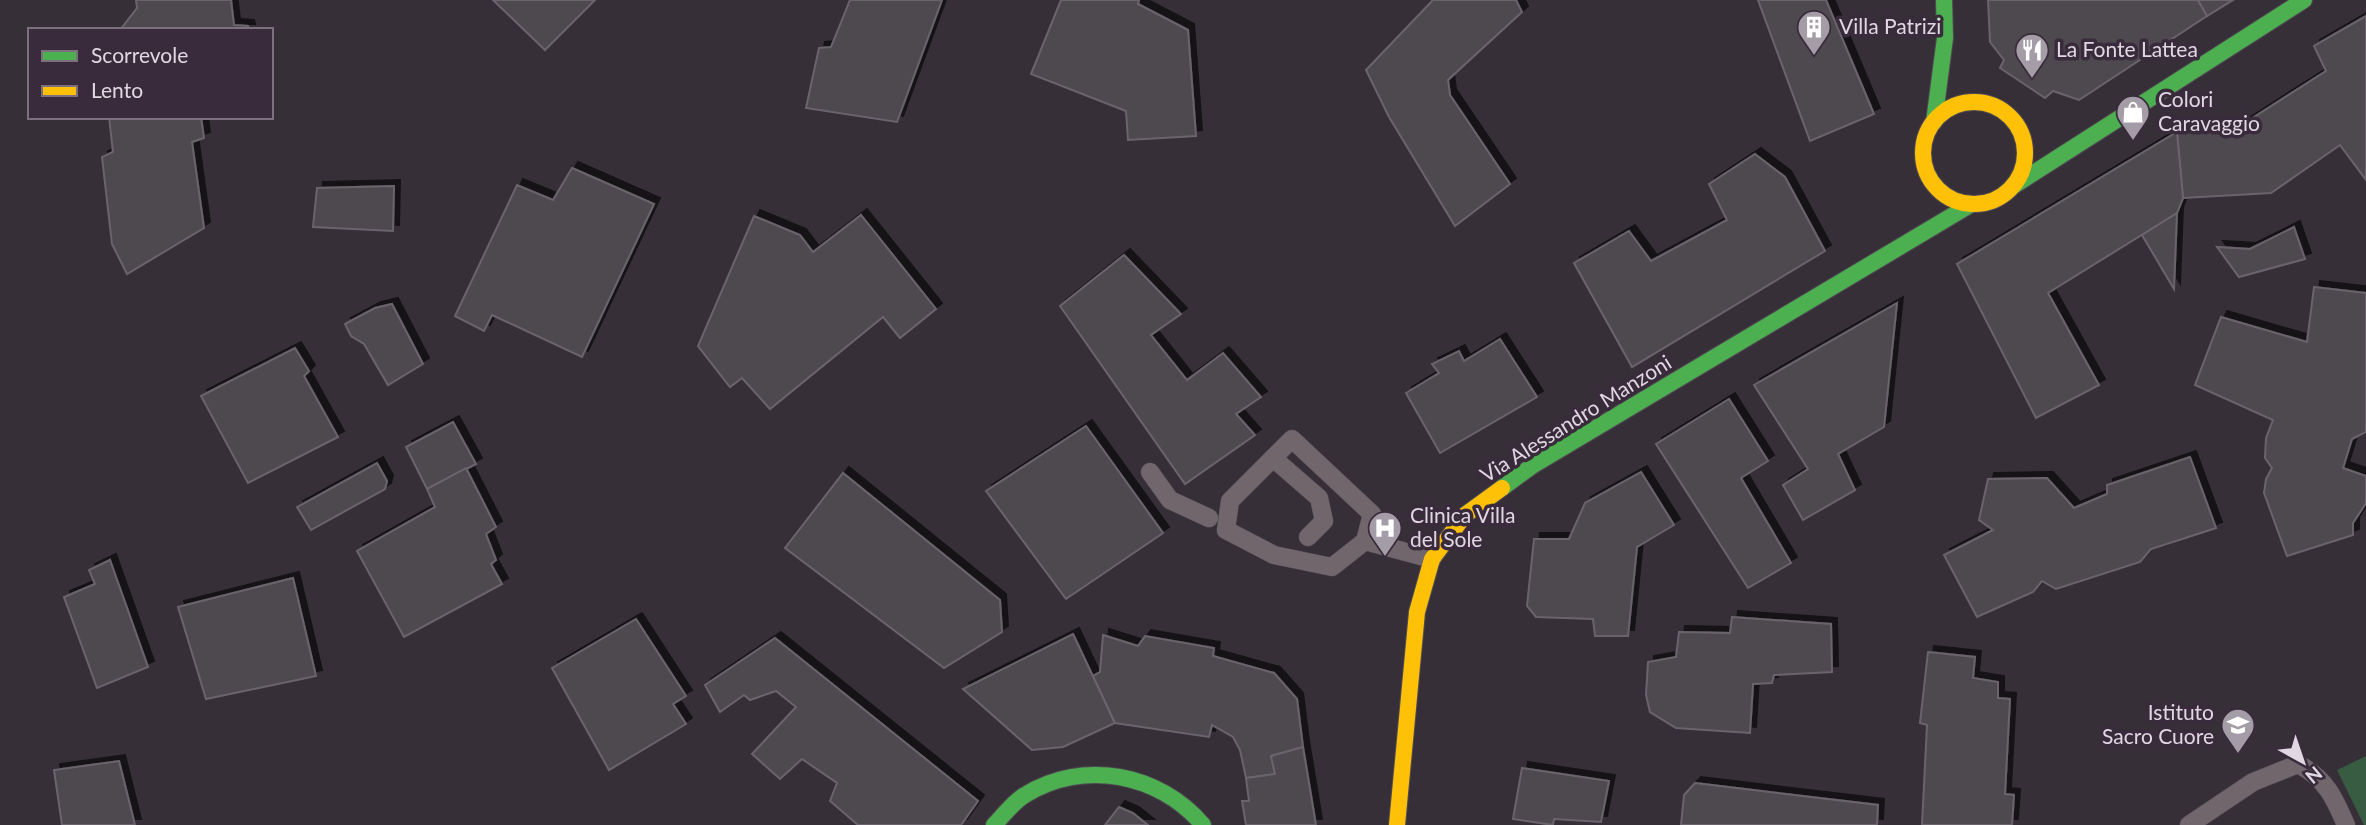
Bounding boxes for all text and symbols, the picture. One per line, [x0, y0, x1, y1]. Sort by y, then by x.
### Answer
building icon: Villa Patrizi [1795, 8, 1833, 57]
place label: Villa Patrizi [1839, 13, 1941, 38]
legend [28, 28, 273, 119]
restaurant icon: La Fonte Lattea [2013, 31, 2051, 80]
place label: La Fonte Lattea [2056, 36, 2198, 61]
text: Scorrevole [91, 42, 188, 67]
text: Lento [91, 77, 143, 102]
place label: Colori Caravaggio [2158, 86, 2260, 135]
shop icon: Colori Caravaggio [2114, 93, 2152, 142]
street label: Via Alessandro Manzoni [1475, 349, 1675, 487]
place label: Clinica Villa del Sole [1410, 502, 1515, 551]
hospital icon: Clinica Villa del Sole [1366, 509, 1404, 558]
place label: Istituto Sacro Cuore [2102, 699, 2214, 748]
school or university icon: Istituto Sacro Cuore [2219, 706, 2257, 755]
north arrow [2268, 727, 2338, 797]
text: N [2301, 762, 2327, 789]

